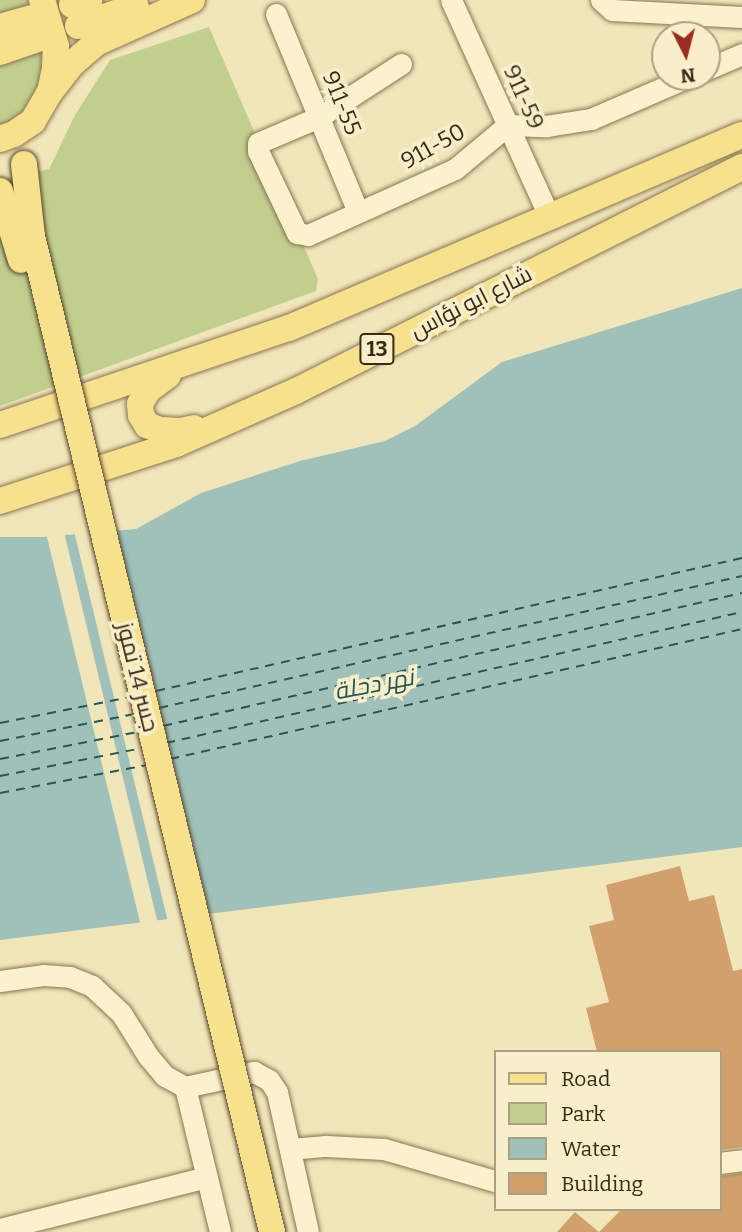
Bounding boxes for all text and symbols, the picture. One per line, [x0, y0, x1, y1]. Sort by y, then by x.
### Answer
north arrow [651, 21, 721, 91]
street label: 911-59 [498, 61, 550, 133]
text: N [680, 63, 697, 88]
street label: 911-55 [317, 67, 367, 139]
street label: 911-50 [396, 117, 470, 175]
street label: شارع ابو نؤاس [406, 260, 536, 344]
road number: 13 [358, 332, 396, 366]
street label: جسر 14 تموز [111, 619, 165, 735]
water label: نهر دجلة [332, 663, 416, 707]
legend [494, 1050, 721, 1211]
text: Road [561, 1066, 610, 1092]
text: Park [561, 1101, 605, 1127]
text: Water [561, 1136, 620, 1162]
text: Building [561, 1171, 643, 1197]

